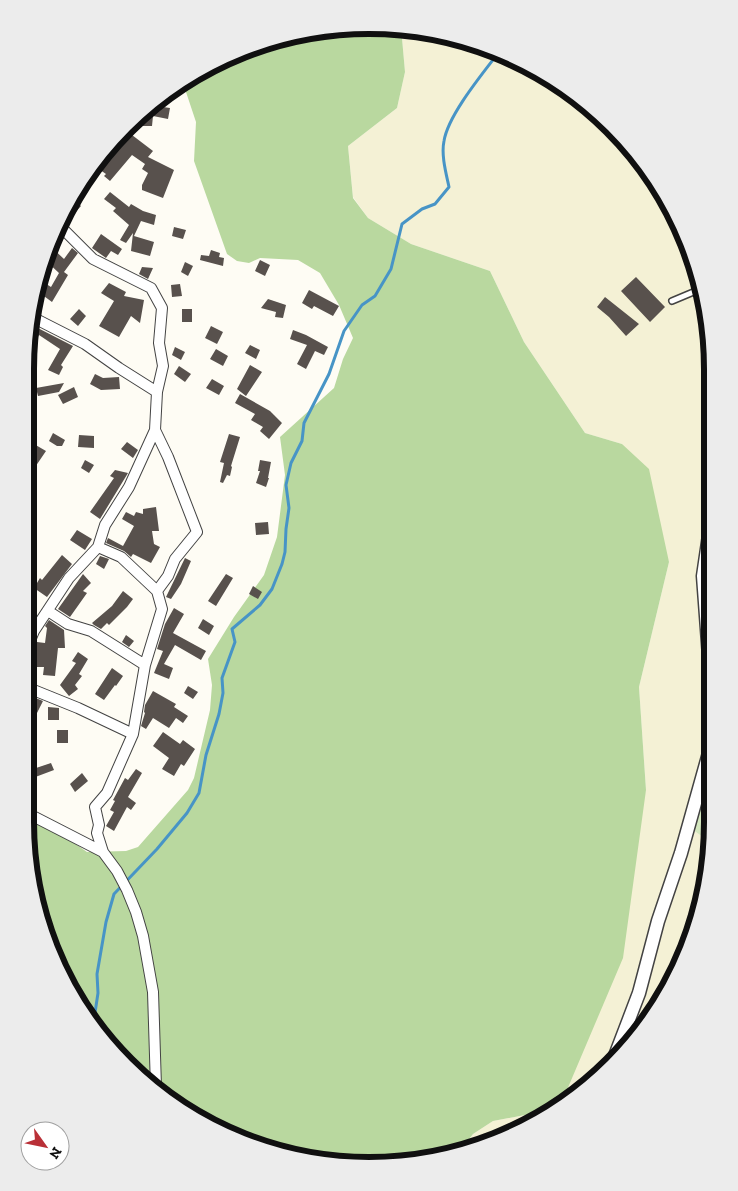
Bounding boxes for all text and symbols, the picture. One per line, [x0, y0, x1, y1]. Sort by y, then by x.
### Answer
north arrow [20, 1121, 70, 1171]
text: N [45, 1144, 66, 1162]

